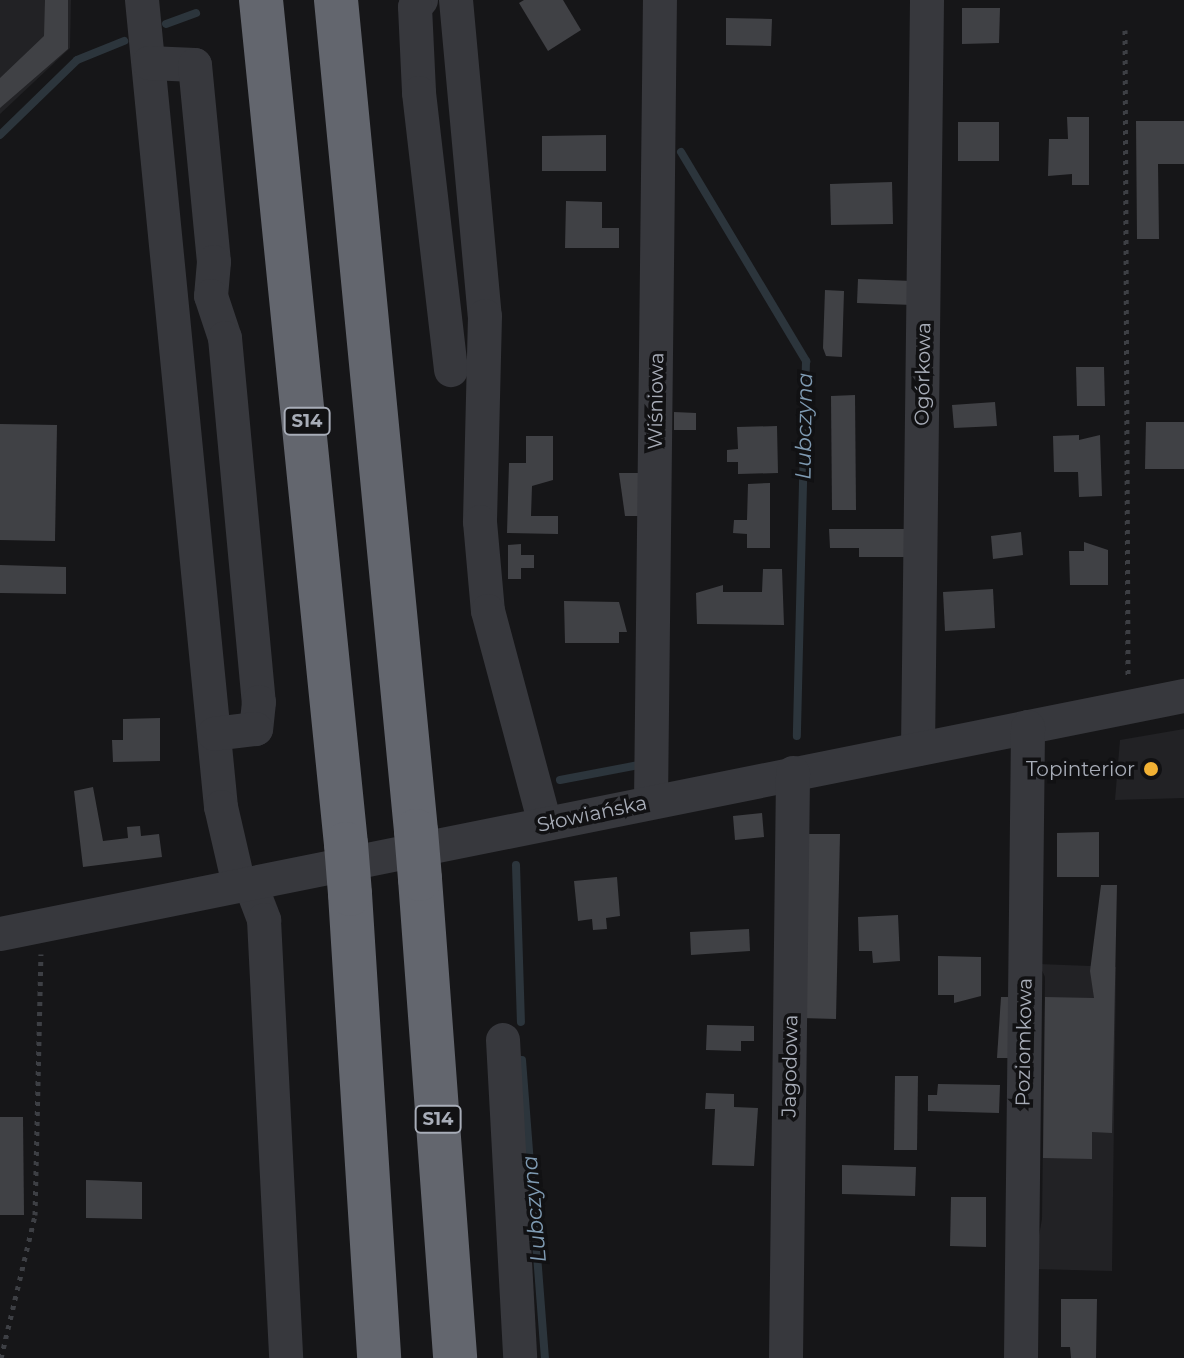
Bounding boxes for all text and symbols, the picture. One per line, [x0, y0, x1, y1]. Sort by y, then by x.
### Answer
street label: Ogórkowa [910, 322, 936, 426]
street label: Wiśniowa [643, 352, 669, 450]
water label: Lubczyna [790, 372, 818, 480]
road number: S14 [283, 407, 331, 435]
place label: Topinterior [1026, 757, 1135, 781]
marker: Topinterior [1142, 760, 1160, 778]
street label: Słowiańska [535, 791, 649, 837]
street label: Poziomkowa [1011, 978, 1037, 1106]
street label: Jagodowa [777, 1014, 803, 1118]
road number: S14 [414, 1105, 462, 1133]
water label: Lubczyna [516, 1154, 552, 1264]

